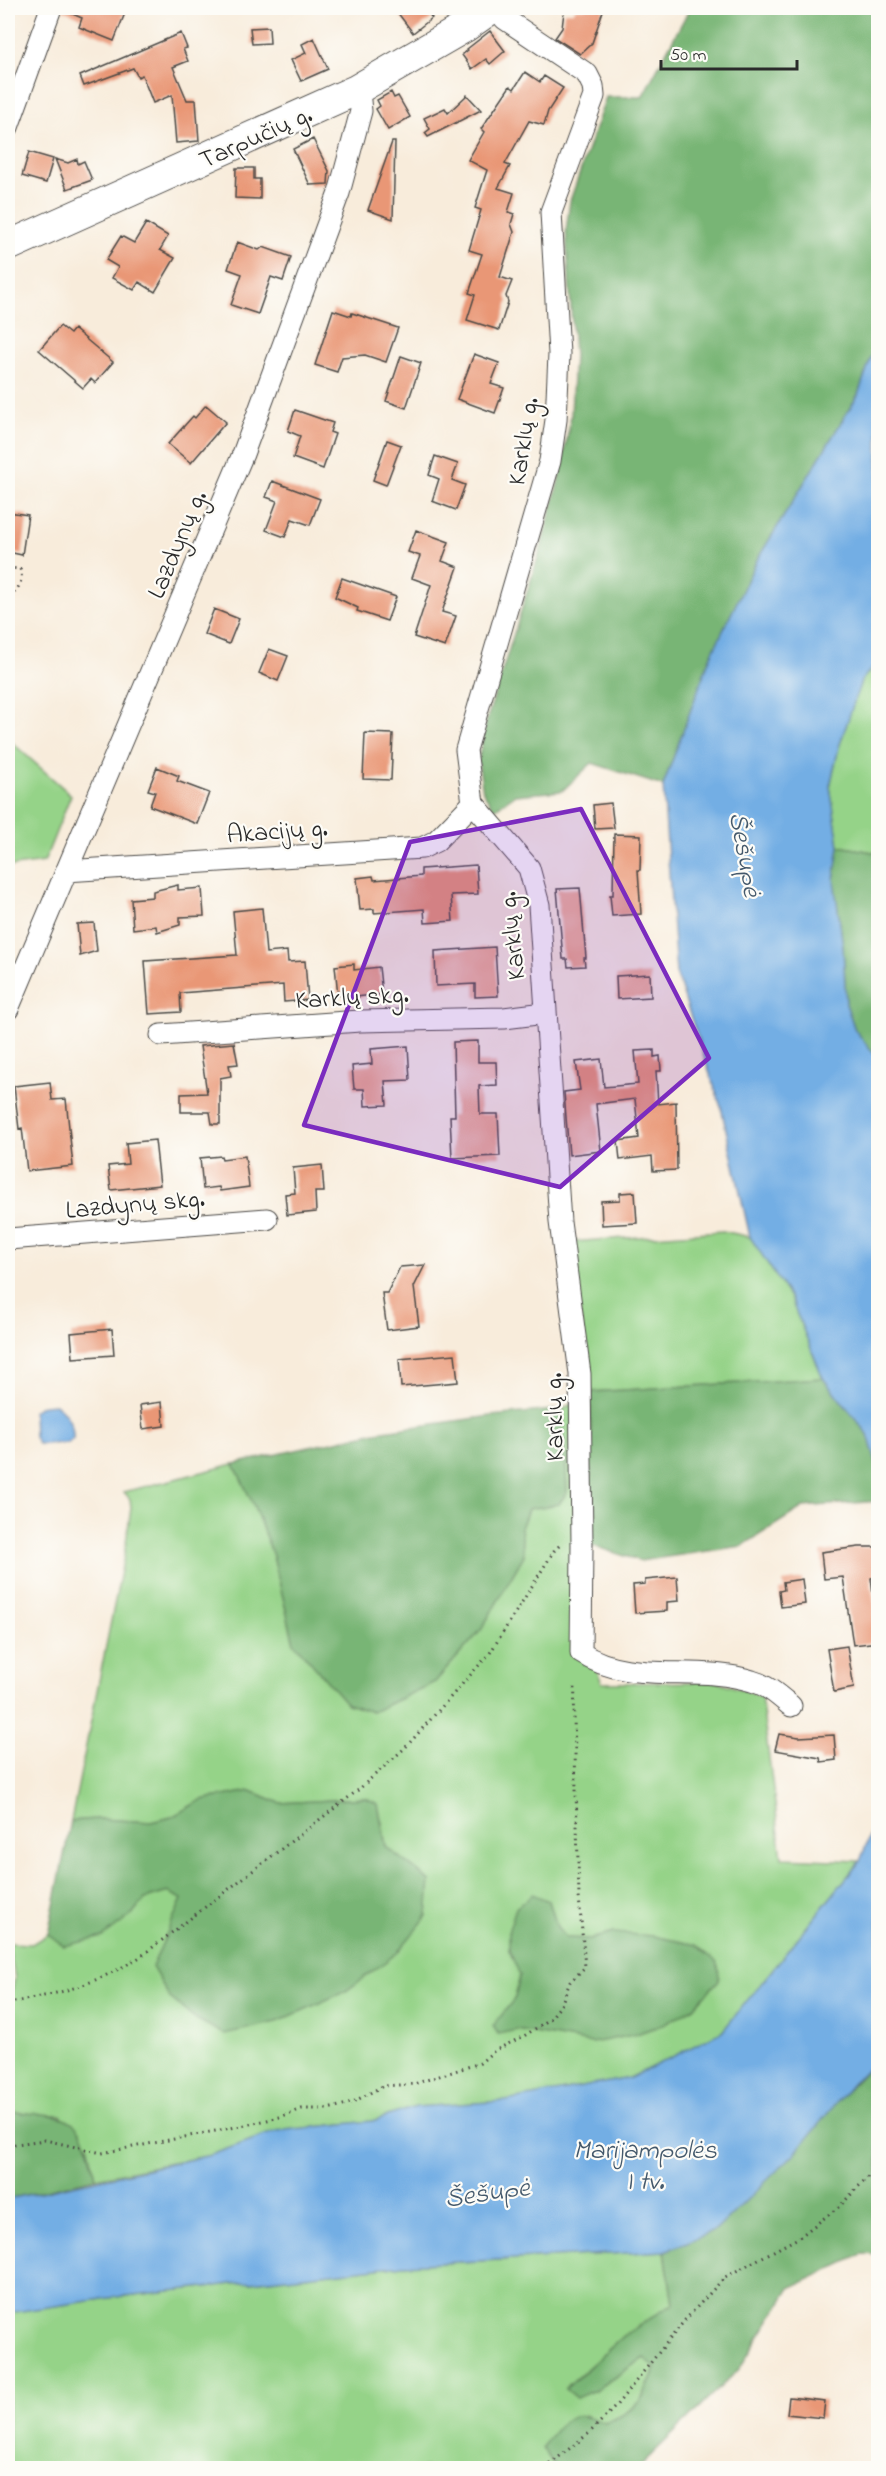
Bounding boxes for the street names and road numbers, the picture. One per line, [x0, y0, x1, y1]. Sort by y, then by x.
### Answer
street label: Tarpučių g. [193, 97, 319, 181]
street label: Karklų g. [499, 395, 551, 488]
street label: Lazdynų g. [139, 485, 219, 605]
street label: Akacijų g. [225, 811, 329, 855]
street label: Karklų g. [490, 890, 538, 982]
street label: Karklų skg. [295, 977, 410, 1021]
street label: Lazdynų skg. [64, 1181, 206, 1231]
street label: Karklų g. [536, 1372, 576, 1462]

